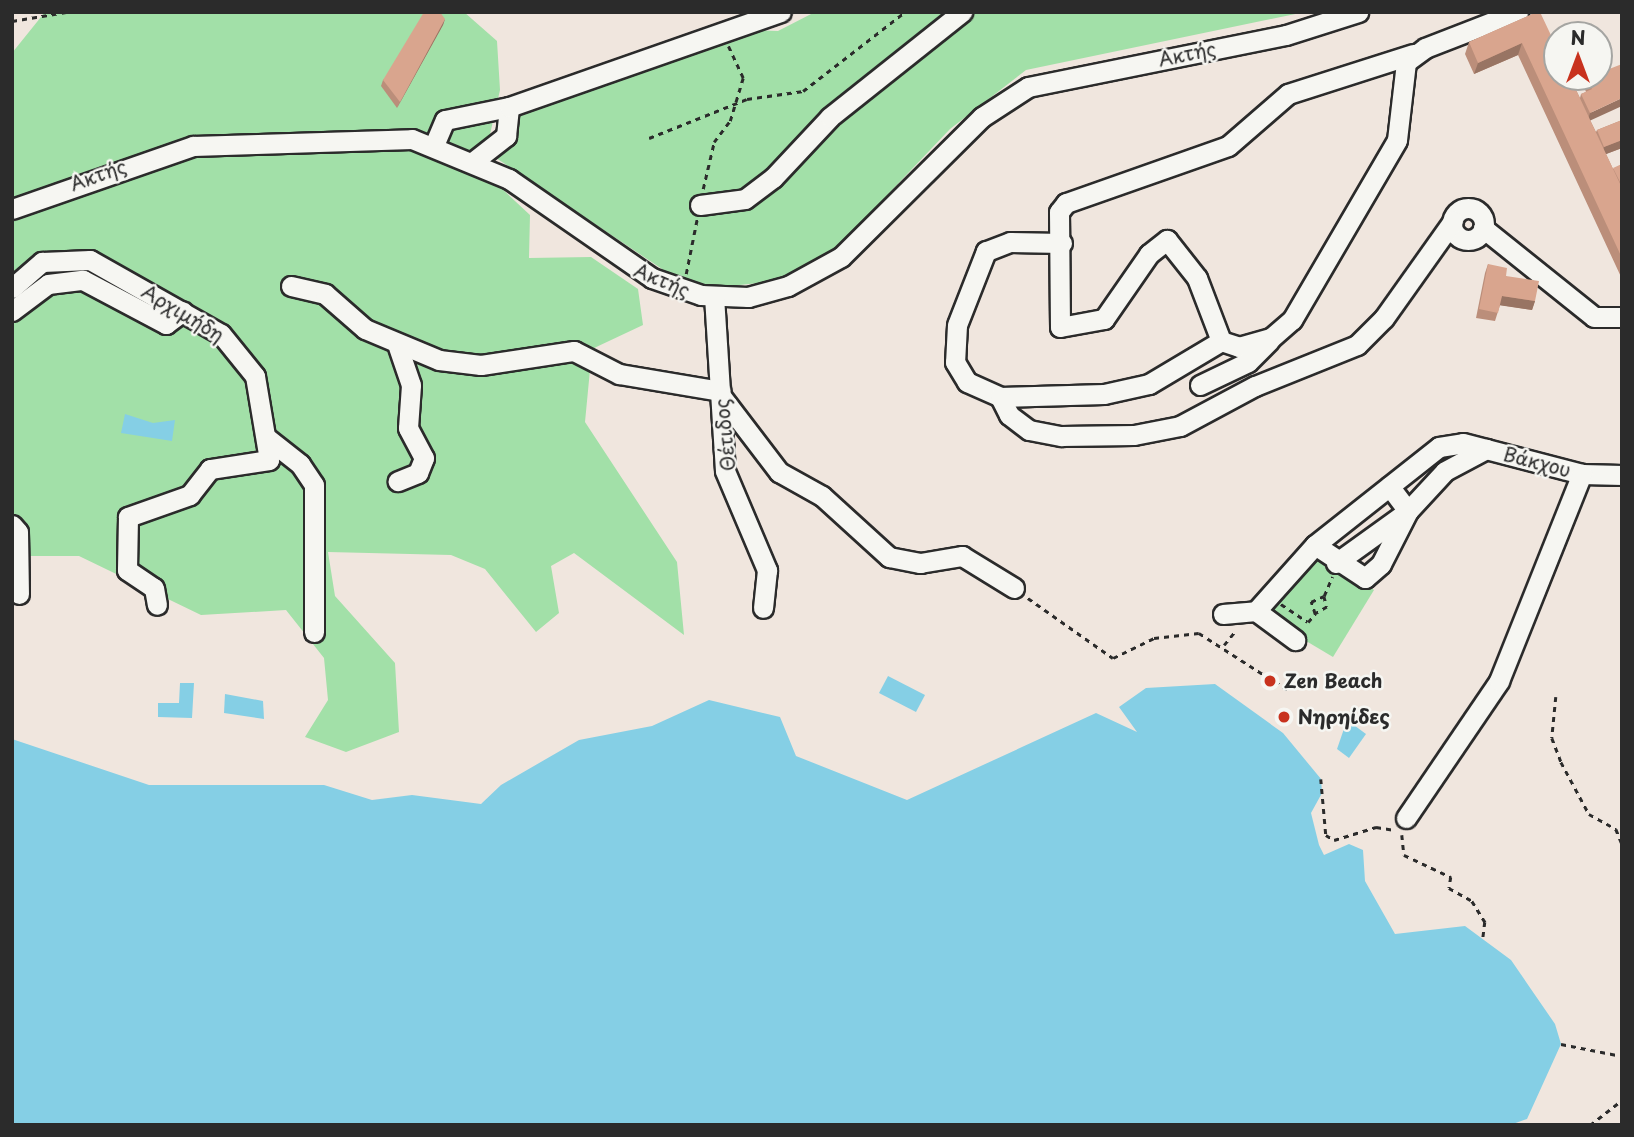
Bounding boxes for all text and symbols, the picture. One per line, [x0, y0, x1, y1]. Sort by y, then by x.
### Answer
north arrow [1543, 21, 1613, 91]
text: N [1570, 23, 1586, 51]
street label: Ακτής [1156, 37, 1218, 71]
street label: Ακτής [67, 155, 129, 195]
street label: Ακτής [631, 258, 693, 302]
street label: Αρχιμήδη [138, 280, 228, 346]
street label: Θέτιδος [710, 398, 740, 472]
street label: Βάκχου [1501, 442, 1573, 482]
place label: Zen Beach [1284, 670, 1382, 692]
marker: Zen Beach [1262, 673, 1278, 689]
place label: Νηρηίδες [1298, 706, 1390, 728]
marker: Νηρηίδες [1276, 709, 1292, 725]

